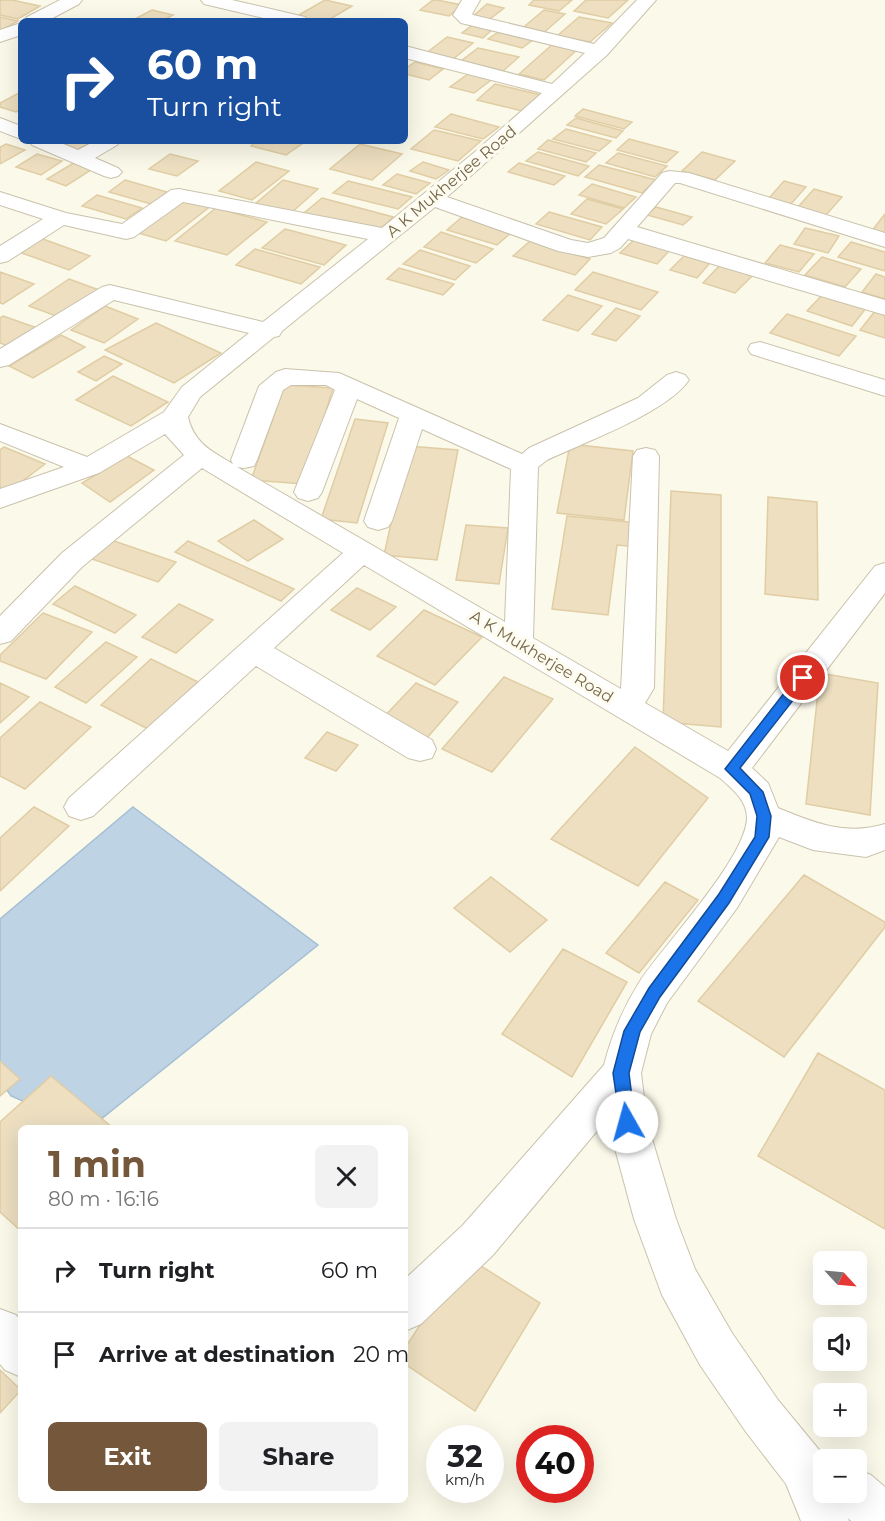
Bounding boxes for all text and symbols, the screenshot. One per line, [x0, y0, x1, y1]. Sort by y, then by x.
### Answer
text: 60 m [147, 38, 258, 90]
icon: right [48, 42, 126, 120]
text: Turn right [147, 90, 282, 123]
street label: A K Mukherjee Road [383, 122, 520, 241]
street label: A K Mukherjee Road [467, 606, 617, 707]
pin [777, 652, 828, 703]
icon: arrive [786, 661, 819, 694]
position arrow [595, 1090, 659, 1154]
text: 1 min [48, 1142, 146, 1186]
button: close [315, 1145, 378, 1208]
text: 80 m · 16:16 [48, 1187, 159, 1211]
north arrow [813, 1251, 867, 1305]
map controls [813, 1251, 867, 1503]
icon: right [48, 1254, 81, 1287]
text: Turn right [99, 1257, 214, 1284]
text: 60 m [321, 1257, 378, 1284]
button: sound [813, 1317, 867, 1371]
icon: arrive [48, 1338, 81, 1371]
text: Arrive at destination [99, 1341, 335, 1368]
text: 20 m [353, 1341, 409, 1368]
button: + [813, 1383, 867, 1437]
button: Exit [48, 1422, 207, 1491]
button: Share [219, 1422, 378, 1491]
speed limit sign: 40 [516, 1425, 594, 1503]
text: 32 [447, 1438, 483, 1475]
button: − [813, 1449, 867, 1503]
text: km/h [445, 1470, 485, 1489]

